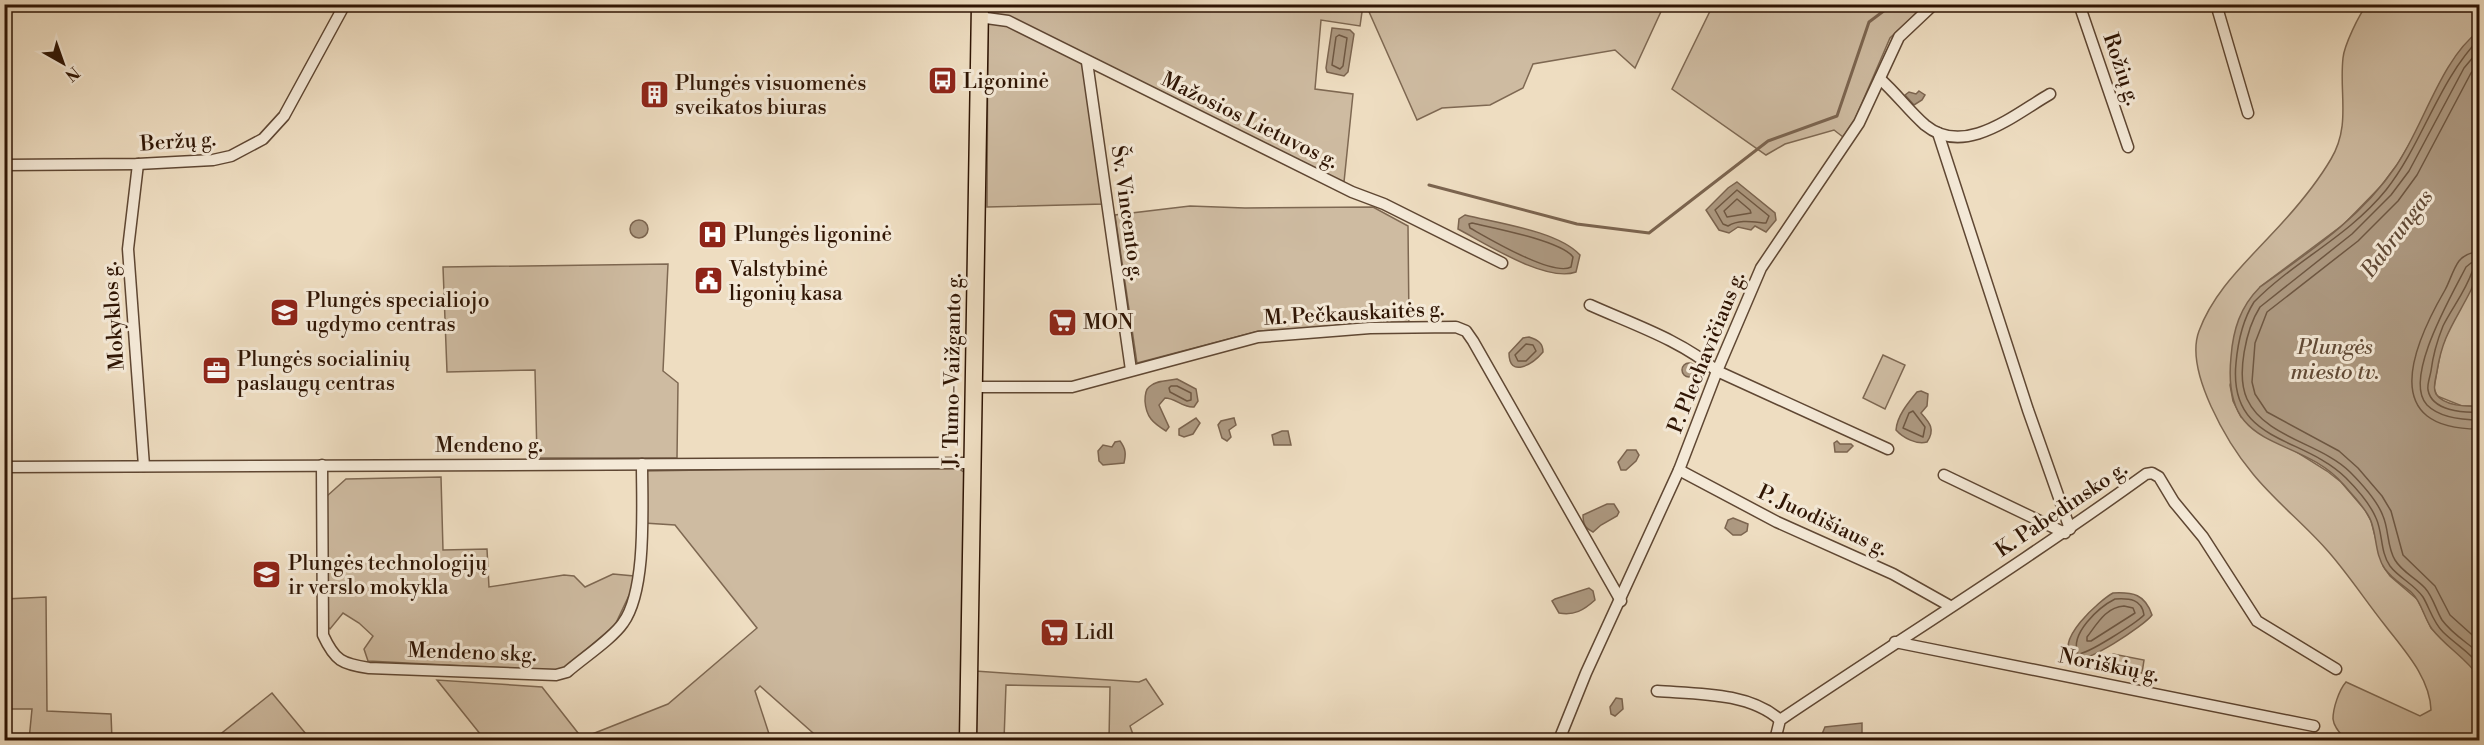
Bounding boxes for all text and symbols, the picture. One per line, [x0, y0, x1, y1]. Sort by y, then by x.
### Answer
street label: Rožių g. [2097, 30, 2146, 109]
north arrow [33, 33, 93, 93]
text: N [60, 62, 83, 86]
bus stop icon: Ligoninė [926, 65, 958, 97]
street label: Mažosios Lietuvos g. [1157, 67, 1342, 175]
place label: Ligoninė [963, 69, 1049, 95]
place label: Plungės visuomenės sveikatos biuras [675, 71, 867, 121]
building icon: Plungės visuomenės sveikatos biuras [638, 79, 670, 111]
street label: Beržų g. [138, 126, 217, 158]
street label: Šv. Vincento g. [1105, 143, 1152, 282]
water label: Babrungas [2355, 184, 2439, 284]
hospital icon: Plungės ligoninė [697, 218, 729, 250]
place label: Plungės ligoninė [734, 222, 892, 248]
place label: Valstybinė ligonių kasa [728, 257, 843, 307]
street label: Mokyklos g. [97, 261, 131, 371]
public building icon: Valstybinė ligonių kasa [692, 265, 724, 297]
street label: P. Plechavičiaus g. [1663, 268, 1751, 437]
street label: J. Tumo-Vaižganto g. [938, 273, 968, 468]
place label: Plungės specialiojo ugdymo centras [306, 288, 490, 338]
school or university icon: Plungės specialiojo ugdymo centras [269, 296, 301, 328]
street label: M. Pečkauskaitės g. [1263, 296, 1445, 332]
supermarket icon: MON [1046, 306, 1078, 338]
place label: MON [1083, 310, 1134, 336]
water label: Plungės miesto tv. [2291, 334, 2379, 386]
place label: Plungės socialinių paslaugų centras [237, 347, 411, 397]
office icon: Plungės socialinių paslaugų centras [200, 355, 232, 387]
street label: Mendeno g. [435, 433, 543, 459]
street label: K. Pabedinsko g. [1991, 456, 2133, 564]
street label: P. Juodišiaus g. [1753, 479, 1892, 562]
place label: Plungės technologijų ir verslo mokykla [288, 551, 487, 601]
school or university icon: Plungės technologijų ir verslo mokykla [251, 559, 283, 591]
supermarket icon: Lidl [1038, 616, 1070, 648]
place label: Lidl [1075, 620, 1114, 646]
street label: Mendeno skg. [407, 638, 537, 668]
street label: Noriškių g. [2056, 643, 2162, 689]

